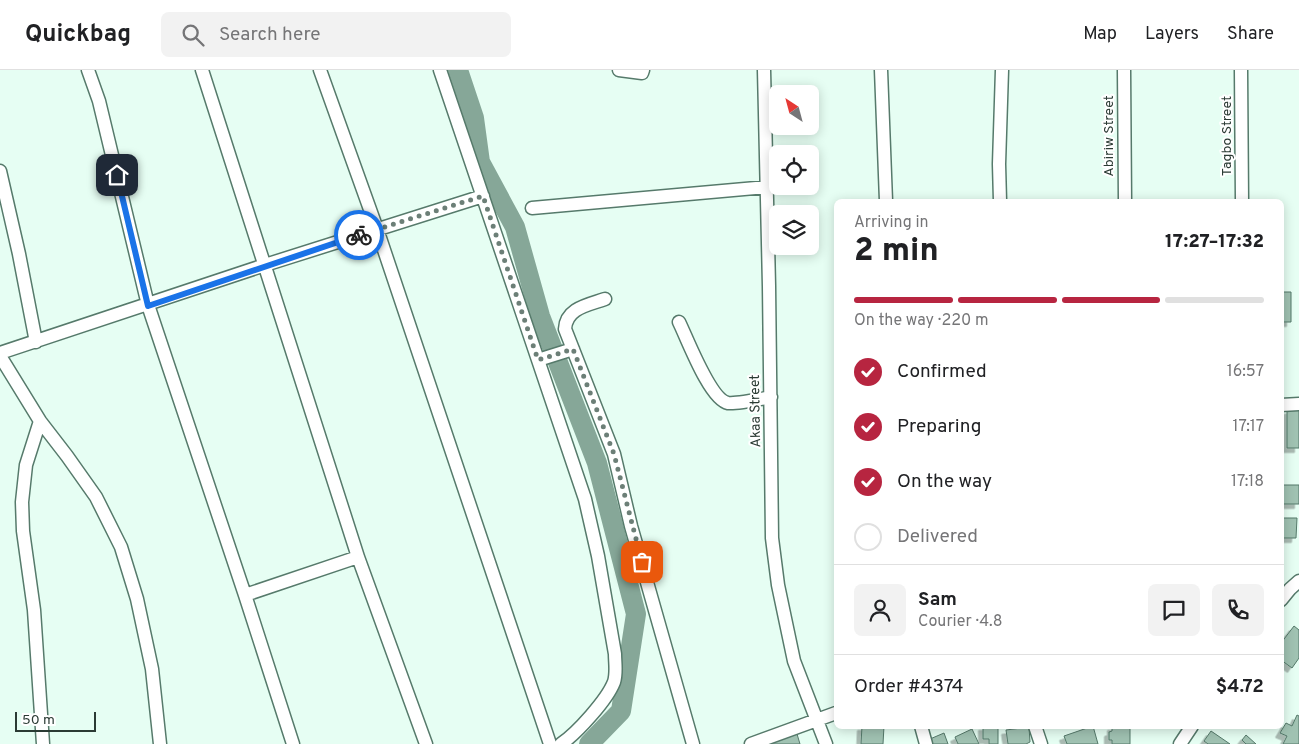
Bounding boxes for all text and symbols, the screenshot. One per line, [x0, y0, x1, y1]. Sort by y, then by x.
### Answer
search box [161, 12, 511, 57]
text: Quickbag [25, 20, 131, 50]
icon: search [179, 21, 207, 49]
text: Search here [219, 23, 321, 47]
text: Map [1083, 23, 1117, 46]
text: Layers [1145, 23, 1199, 46]
text: Share [1227, 23, 1274, 46]
north arrow [769, 85, 819, 135]
map controls [769, 85, 819, 255]
street label: Abiriw Street [1101, 95, 1118, 177]
street label: Tagbo Street [1219, 96, 1236, 176]
button: locate [769, 145, 819, 195]
pin [96, 154, 138, 196]
icon: home [103, 161, 131, 189]
button: layers [769, 205, 819, 255]
courier [334, 210, 384, 260]
text: Arriving in [854, 213, 929, 233]
icon: bike [345, 221, 373, 249]
text: 17:27–17:32 [1165, 230, 1264, 254]
text: 2 min [854, 232, 939, 272]
text: On the way · 220 m [854, 311, 989, 331]
icon: check [854, 358, 882, 386]
text: Confirmed [897, 360, 987, 384]
text: 16:57 [1227, 362, 1264, 382]
street label: Akaa Street [747, 374, 765, 448]
icon: check [854, 413, 882, 441]
text: Preparing [897, 415, 981, 439]
text: 17:17 [1233, 417, 1264, 437]
icon: check [854, 468, 882, 496]
text: On the way [897, 470, 992, 494]
text: 17:18 [1231, 472, 1264, 492]
text: Delivered [897, 525, 978, 549]
pin [621, 541, 663, 583]
icon: bag [628, 548, 656, 576]
button: person [854, 584, 906, 636]
button: chat [1148, 584, 1200, 636]
button: phone [1212, 584, 1264, 636]
text: Sam [918, 588, 957, 612]
text: Courier · 4.8 [918, 612, 1002, 632]
text: Order #4374 [854, 675, 964, 699]
text: $4.72 [1216, 675, 1264, 699]
scale bar [15, 709, 96, 732]
text: 50 m [22, 712, 55, 729]

